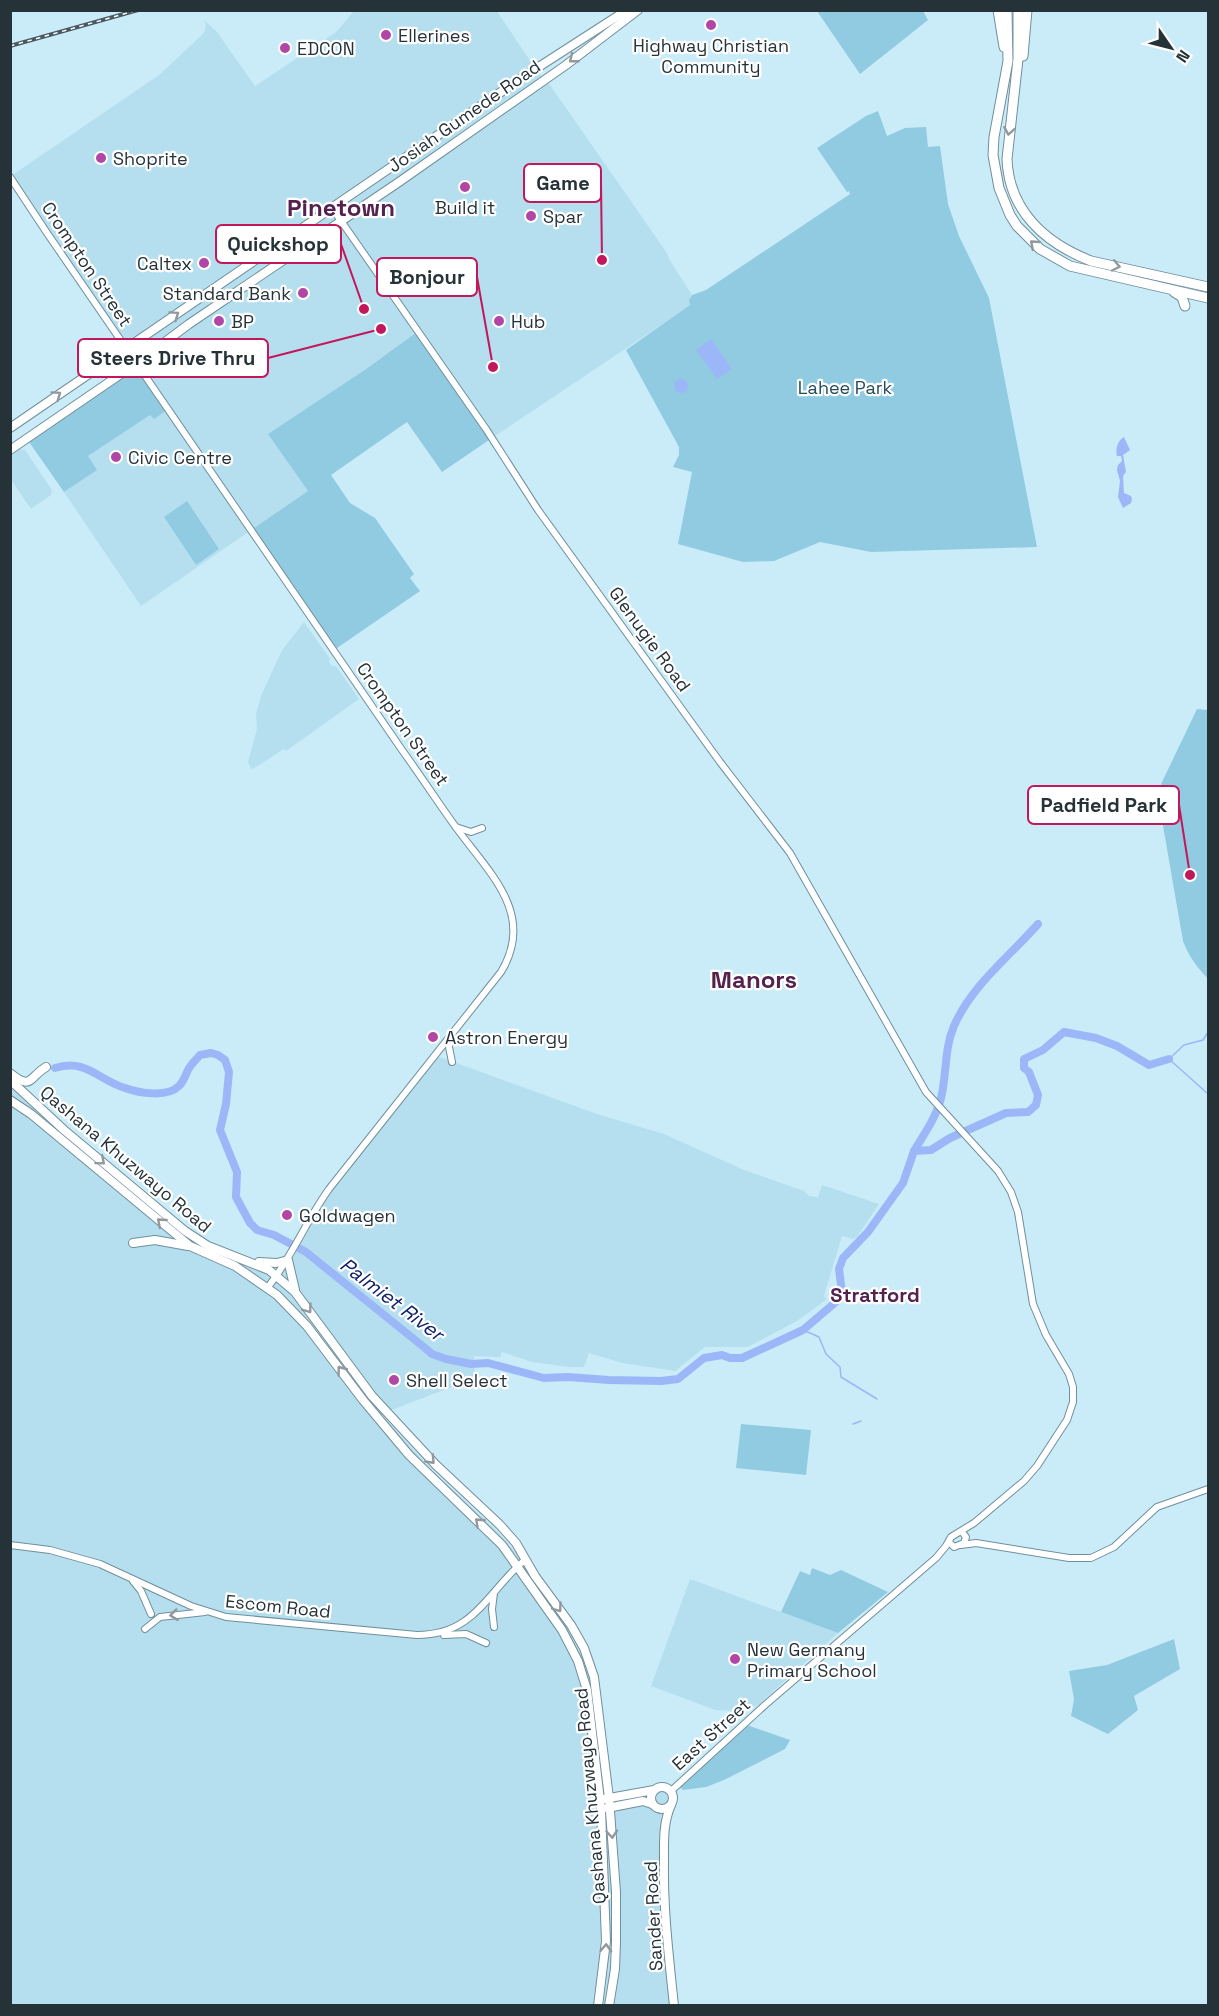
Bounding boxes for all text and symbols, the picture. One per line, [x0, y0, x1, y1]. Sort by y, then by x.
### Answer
marker: Highway Christian Community [704, 18, 718, 32]
north arrow [1141, 18, 1201, 78]
place label: Ellerines [398, 24, 470, 47]
marker: Ellerines [379, 28, 393, 42]
place label: Highway Christian Community [633, 34, 789, 78]
place label: EDCON [297, 37, 355, 60]
marker: EDCON [278, 41, 292, 55]
text: N [1171, 46, 1195, 67]
one-way arrow [568, 52, 579, 63]
street label: Josiah Gumede Road [383, 55, 545, 177]
one-way arrow [1004, 127, 1016, 136]
place label: Shoprite [113, 147, 188, 170]
marker: Shoprite [94, 151, 108, 165]
callout: Game [524, 164, 601, 202]
text: Game [536, 170, 590, 196]
marker: Build it [458, 180, 472, 194]
district label: Pinetown [287, 192, 395, 223]
place label: Build it [435, 196, 495, 219]
street label: Crompton Street [37, 197, 137, 331]
place label: Spar [543, 205, 583, 228]
marker: Spar [524, 209, 538, 223]
callout: Quickshop [216, 225, 341, 263]
text: Quickshop [227, 231, 329, 257]
one-way arrow [1030, 240, 1041, 251]
place label: Caltex [137, 252, 192, 275]
marker: Caltex [197, 256, 211, 270]
callout: Bonjour [377, 258, 477, 296]
one-way arrow [1110, 259, 1120, 272]
text: Bonjour [389, 264, 465, 290]
place label: Standard Bank [163, 282, 291, 305]
marker: Standard Bank [296, 286, 310, 300]
place label: BP [231, 310, 254, 333]
place label: Hub [511, 310, 545, 333]
one-way arrow [169, 311, 179, 323]
marker: BP [212, 314, 226, 328]
marker: Hub [492, 314, 506, 328]
callout: Steers Drive Thru [78, 339, 268, 377]
text: Steers Drive Thru [91, 345, 255, 371]
park label: Lahee Park [798, 376, 893, 399]
one-way arrow [51, 391, 61, 403]
place label: Civic Centre [128, 446, 232, 469]
marker: Civic Centre [109, 450, 123, 464]
street label: Glenugie Road [604, 582, 696, 696]
street label: Crompton Street [352, 658, 454, 790]
callout: Padfield Park [1028, 786, 1179, 824]
text: Padfield Park [1041, 792, 1167, 818]
district label: Manors [711, 964, 797, 995]
place label: Astron Energy [445, 1026, 568, 1049]
marker: Astron Energy [426, 1030, 440, 1044]
street label: Qashana Khuzwayo Road [36, 1081, 216, 1237]
one-way arrow [94, 1154, 105, 1165]
place label: Goldwagen [299, 1204, 396, 1227]
marker: Goldwagen [280, 1208, 294, 1222]
one-way arrow [157, 1218, 168, 1229]
water label: Palmiet River [335, 1251, 451, 1348]
district label: Stratford [830, 1282, 920, 1308]
one-way arrow [301, 1302, 312, 1313]
one-way arrow [337, 1366, 348, 1377]
place label: Shell Select [406, 1369, 508, 1392]
marker: Shell Select [387, 1373, 401, 1387]
one-way arrow [424, 1453, 435, 1463]
one-way arrow [475, 1518, 486, 1529]
street label: Escom Road [224, 1589, 332, 1623]
one-way arrow [551, 1601, 562, 1612]
one-way arrow [170, 1609, 179, 1621]
place label: New Germany Primary School [747, 1638, 877, 1682]
marker: New Germany Primary School [728, 1652, 742, 1666]
street label: Qashana Khuzwayo Road [569, 1687, 611, 1905]
street label: East Street [667, 1693, 755, 1775]
one-way arrow [605, 1830, 618, 1839]
street label: Sander Road [639, 1860, 667, 1972]
one-way arrow [599, 1943, 612, 1952]

